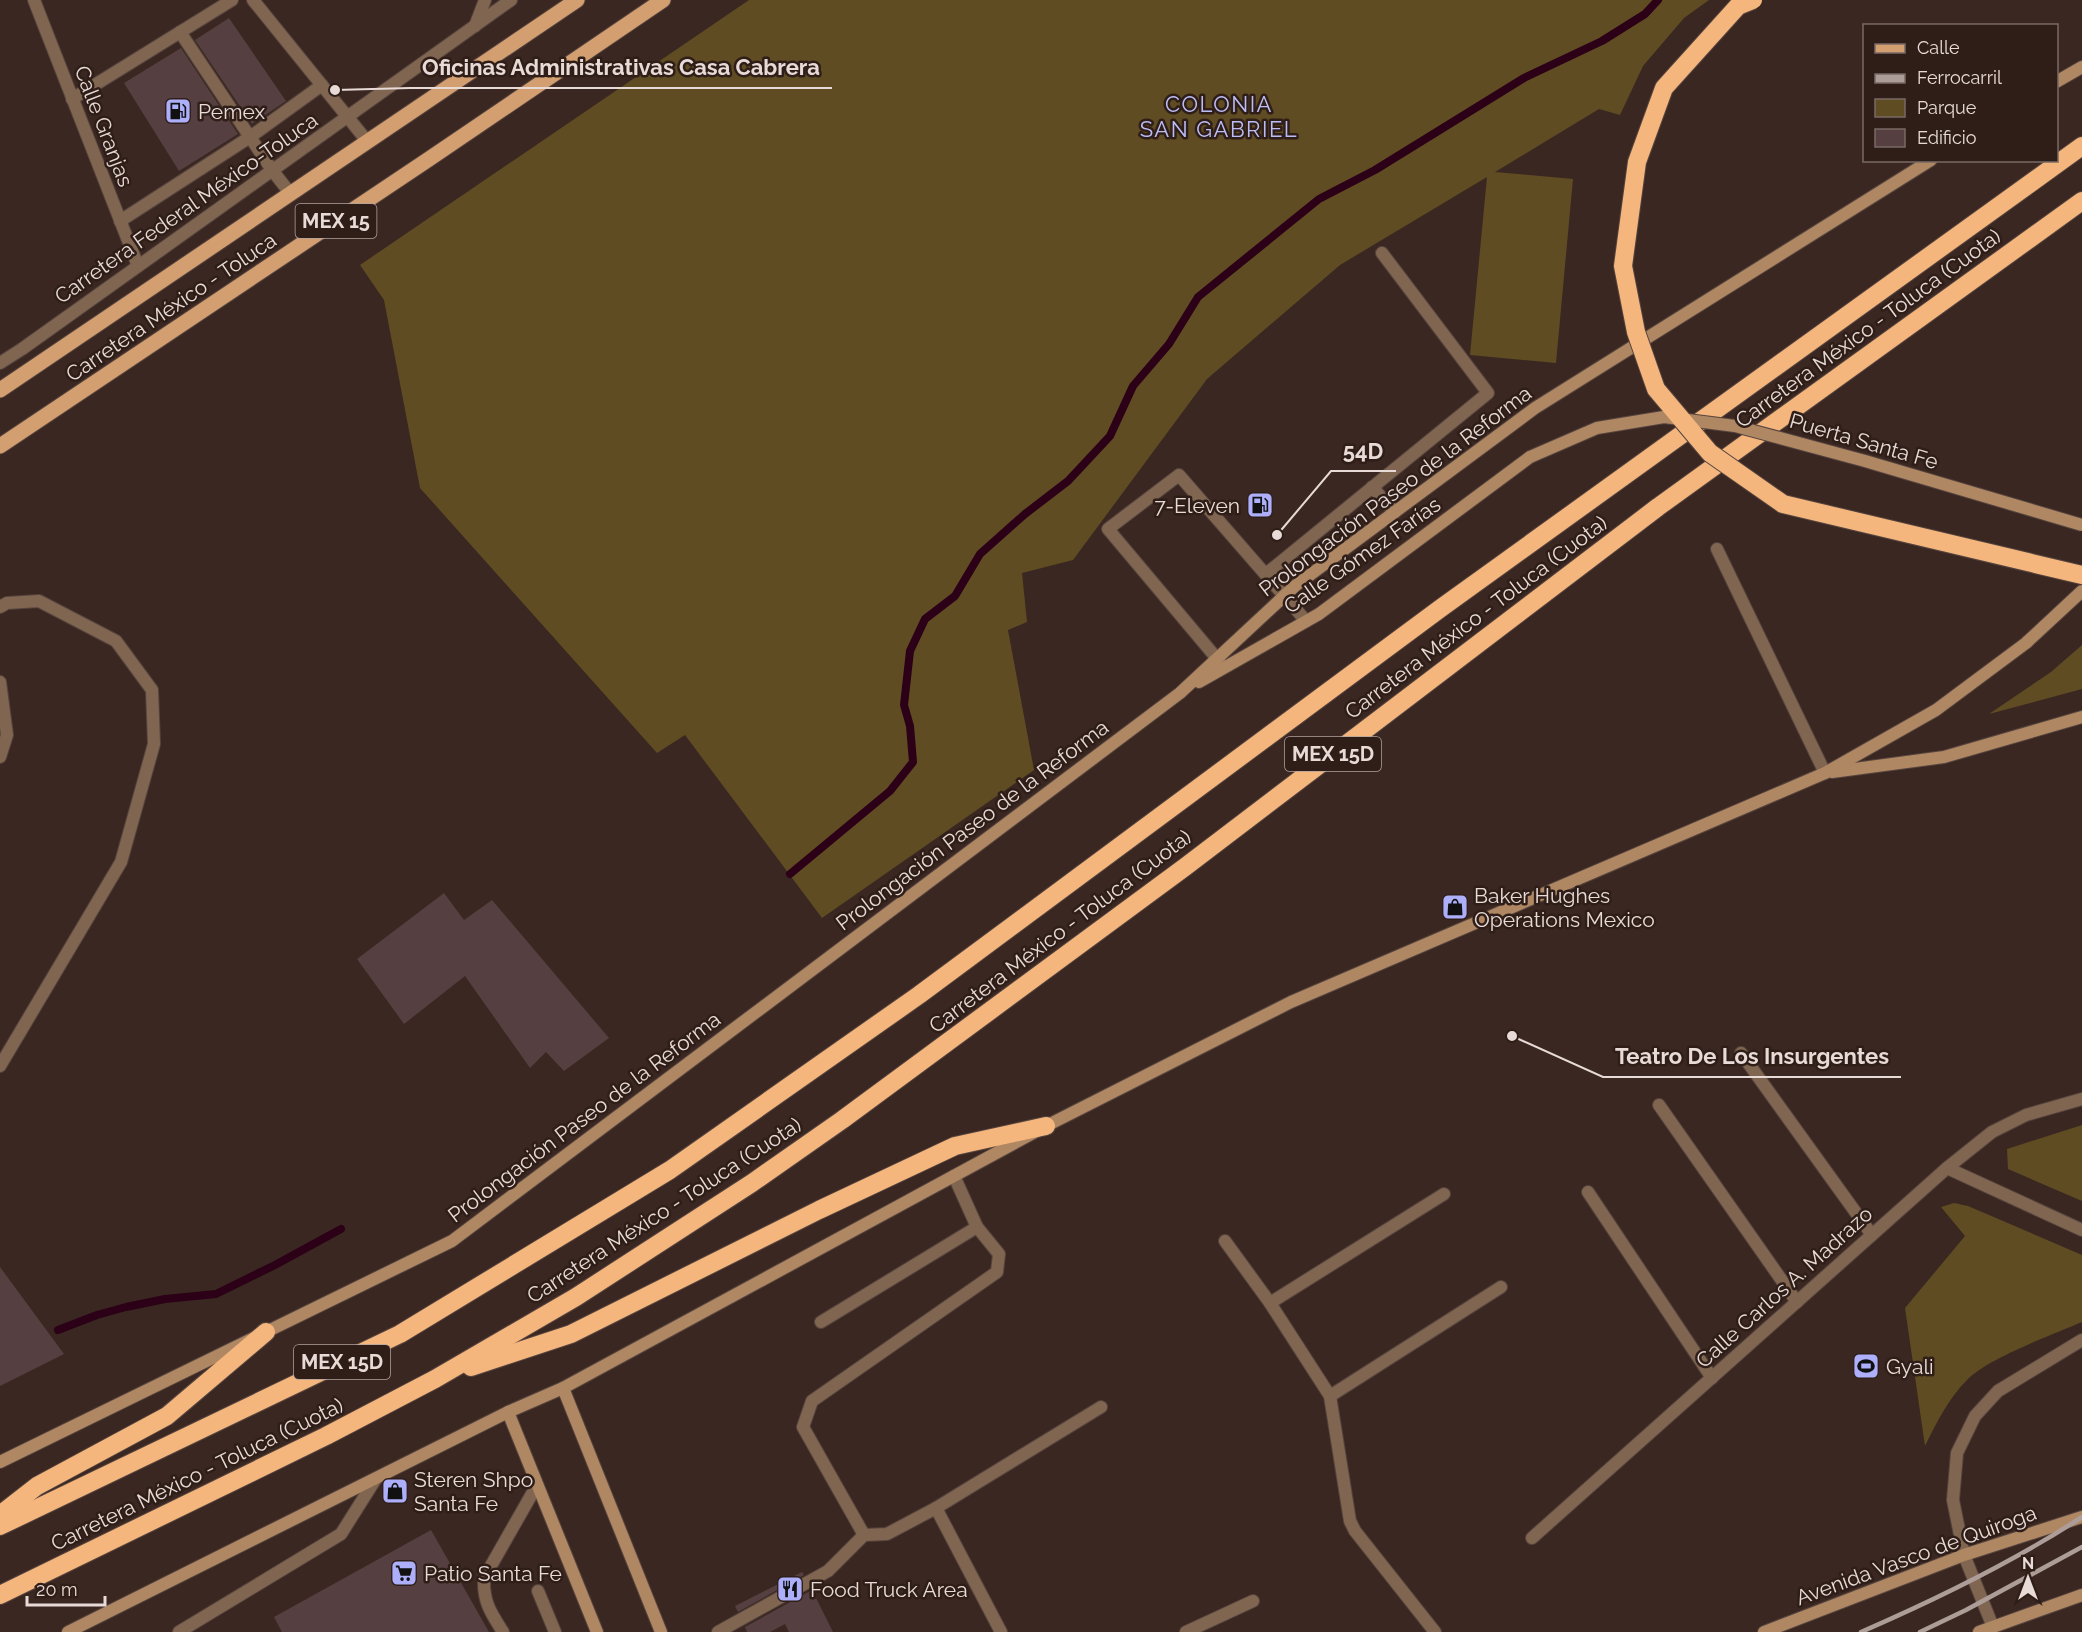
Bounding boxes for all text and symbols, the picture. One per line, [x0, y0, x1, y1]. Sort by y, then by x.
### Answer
legend [1863, 24, 2058, 162]
text: Calle [1917, 37, 1960, 58]
callout: Oficinas Administrativas Casa Cabrera [410, 48, 832, 88]
text: Oficinas Administrativas Casa Cabrera [422, 54, 820, 80]
street label: Calle Granjas [70, 62, 138, 190]
text: Ferrocarril [1917, 67, 2002, 88]
district label: COLONIA SAN GABRIEL [1140, 91, 1298, 142]
fuel station icon: Pemex [163, 96, 193, 126]
text: Parque [1917, 97, 1977, 118]
place label: Pemex [198, 99, 265, 124]
street label: Carretera Federal México-Toluca [50, 107, 322, 309]
text: Edificio [1917, 127, 1977, 148]
road number: MEX 15 [296, 204, 376, 238]
street label: Carretera México - Toluca (Cuota) [1730, 223, 2006, 433]
street label: Carretera México - Toluca [61, 227, 281, 387]
street label: Prolongación Paseo de la Reforma [1254, 380, 1536, 602]
street label: Puerta Santa Fe [1787, 408, 1941, 474]
callout: 54D [1331, 431, 1396, 471]
text: 54D [1343, 438, 1383, 464]
fuel station icon: 7-Eleven [1245, 490, 1275, 520]
street label: Calle Gómez Farías [1279, 492, 1445, 618]
place label: 7-Eleven [1155, 493, 1240, 518]
street label: Carretera México - Toluca (Cuota) [1340, 510, 1612, 724]
street label: Prolongación Paseo de la Reforma [831, 714, 1113, 936]
road number: MEX 15D [1285, 737, 1381, 771]
street label: Carretera México - Toluca (Cuota) [924, 824, 1196, 1038]
place label: Baker Hughes Operations Mexico [1474, 883, 1655, 932]
shop icon: Baker Hughes Operations Mexico [1440, 892, 1470, 922]
street label: Prolongación Paseo de la Reforma [443, 1006, 725, 1228]
callout: Teatro De Los Insurgentes [1603, 1037, 1901, 1077]
text: Teatro De Los Insurgentes [1615, 1043, 1889, 1069]
street label: Carretera México - Toluca (Cuota) [522, 1112, 806, 1308]
street label: Calle Carlos A. Madrazo [1691, 1201, 1877, 1373]
road number: MEX 15D [294, 1345, 390, 1379]
sports icon: Gyali [1851, 1351, 1881, 1381]
place label: Gyali [1886, 1354, 1934, 1379]
street label: Carretera México - Toluca (Cuota) [47, 1392, 347, 1556]
place label: Steren Shpo Santa Fe [414, 1467, 533, 1516]
shop icon: Steren Shpo Santa Fe [380, 1476, 410, 1506]
street label: Avenida Vasco de Quiroga [1792, 1500, 2040, 1610]
north arrow [1998, 1548, 2058, 1608]
text: N [2022, 1554, 2034, 1573]
supermarket icon: Patio Santa Fe [389, 1558, 419, 1588]
place label: Patio Santa Fe [424, 1561, 562, 1586]
scale bar [27, 1569, 105, 1607]
restaurant icon: Food Truck Area [775, 1574, 805, 1604]
place label: Food Truck Area [810, 1577, 968, 1602]
text: 20 m [36, 1579, 78, 1600]

